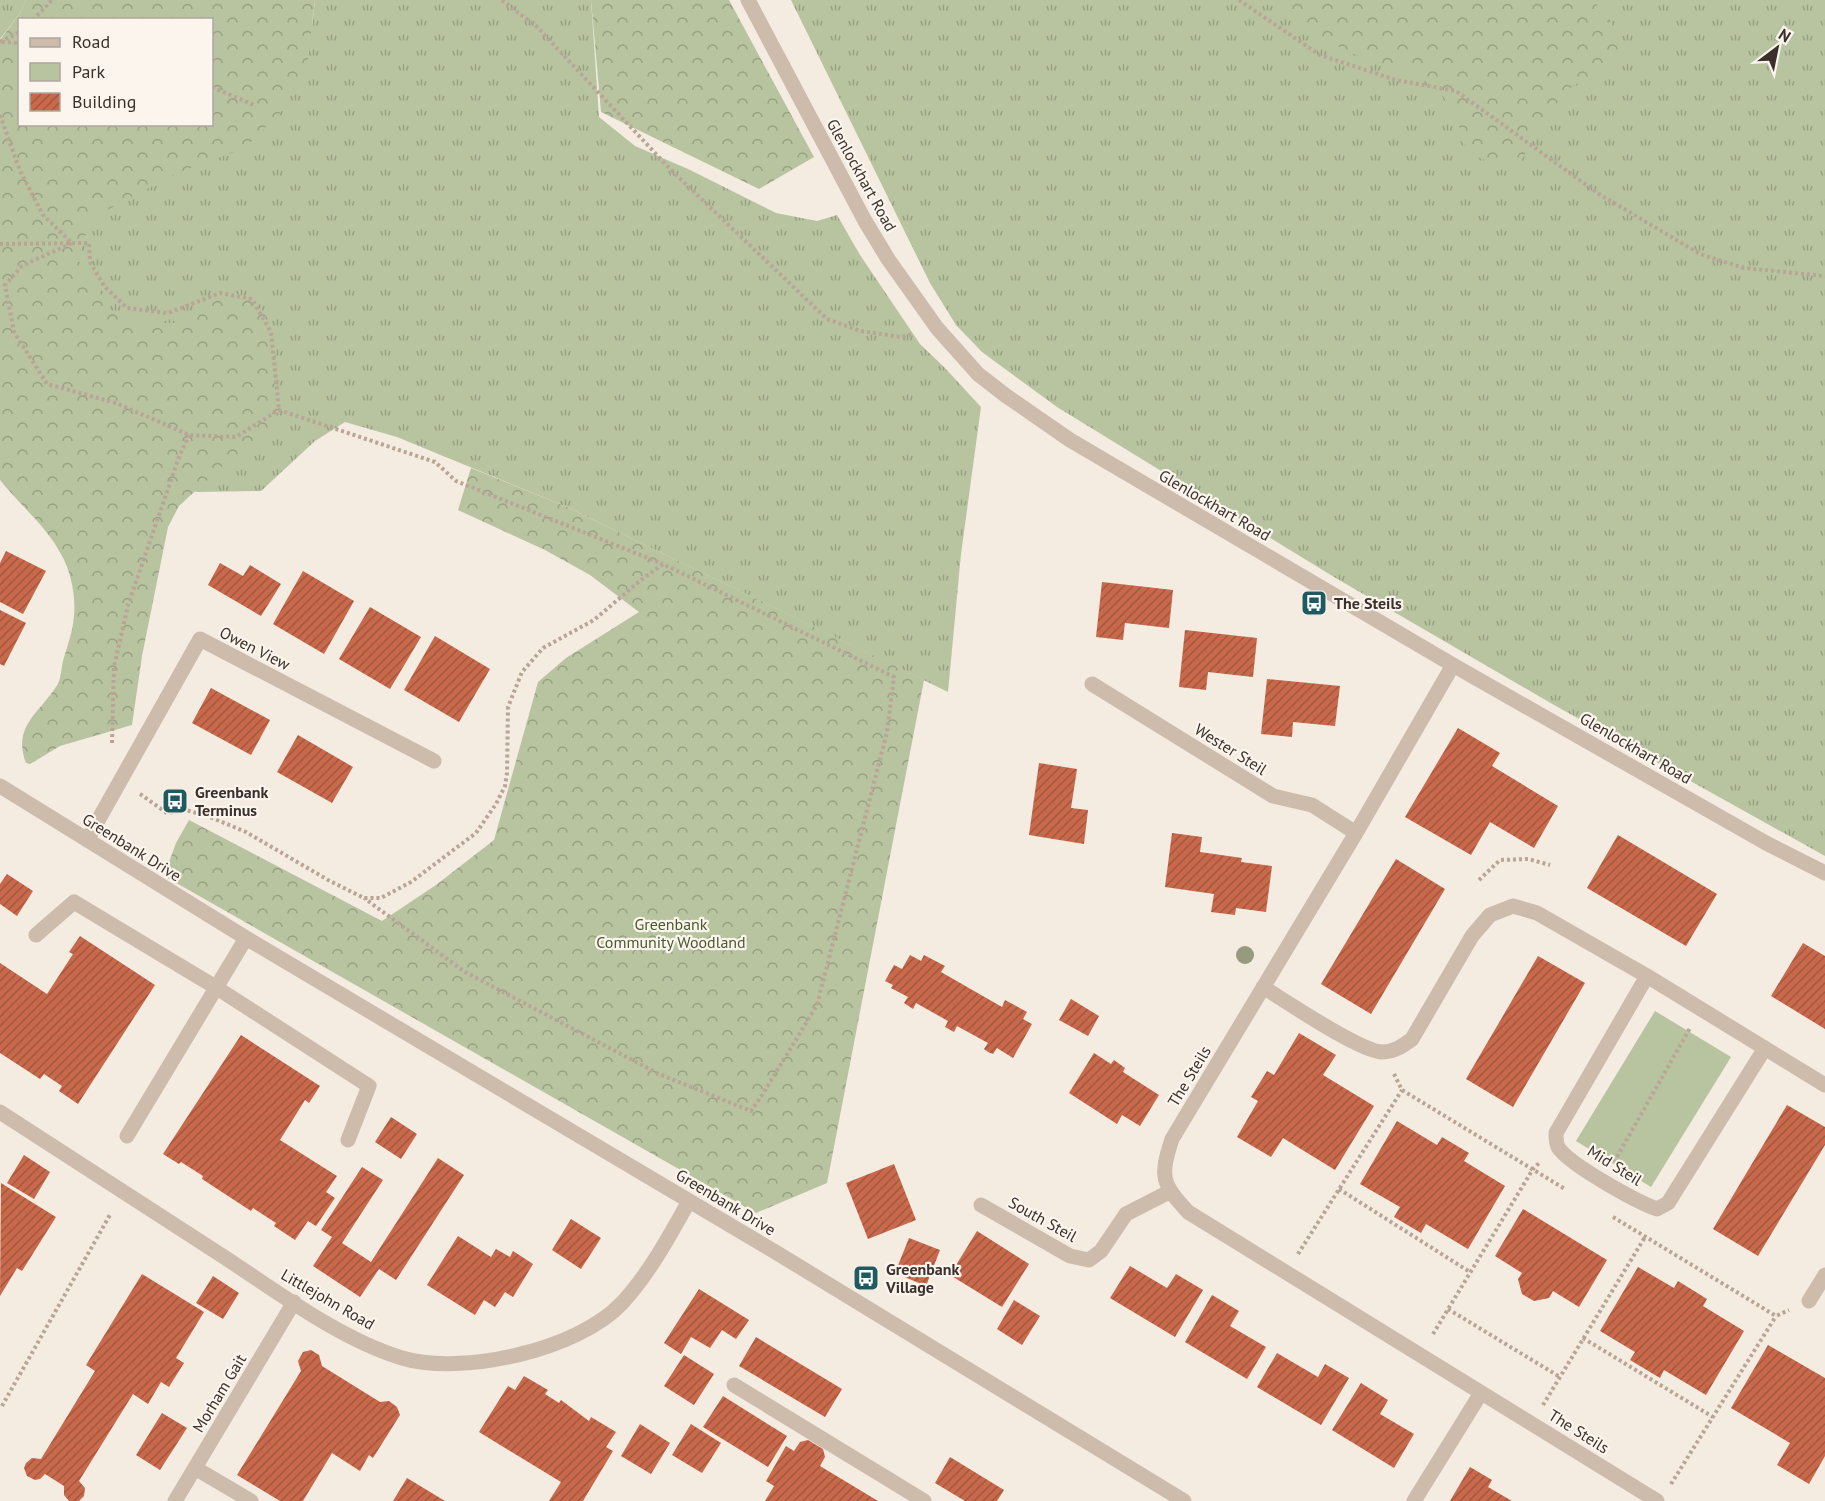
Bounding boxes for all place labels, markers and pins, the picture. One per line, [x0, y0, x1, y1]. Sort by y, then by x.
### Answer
bus stop icon: The Steils [1299, 588, 1329, 618]
place label: The Steils [1334, 593, 1402, 613]
place label: Greenbank Terminus [195, 782, 268, 820]
bus stop icon: Greenbank Terminus [160, 786, 190, 816]
place label: Greenbank Village [885, 1259, 959, 1297]
bus stop icon: Greenbank Village [851, 1263, 881, 1293]

